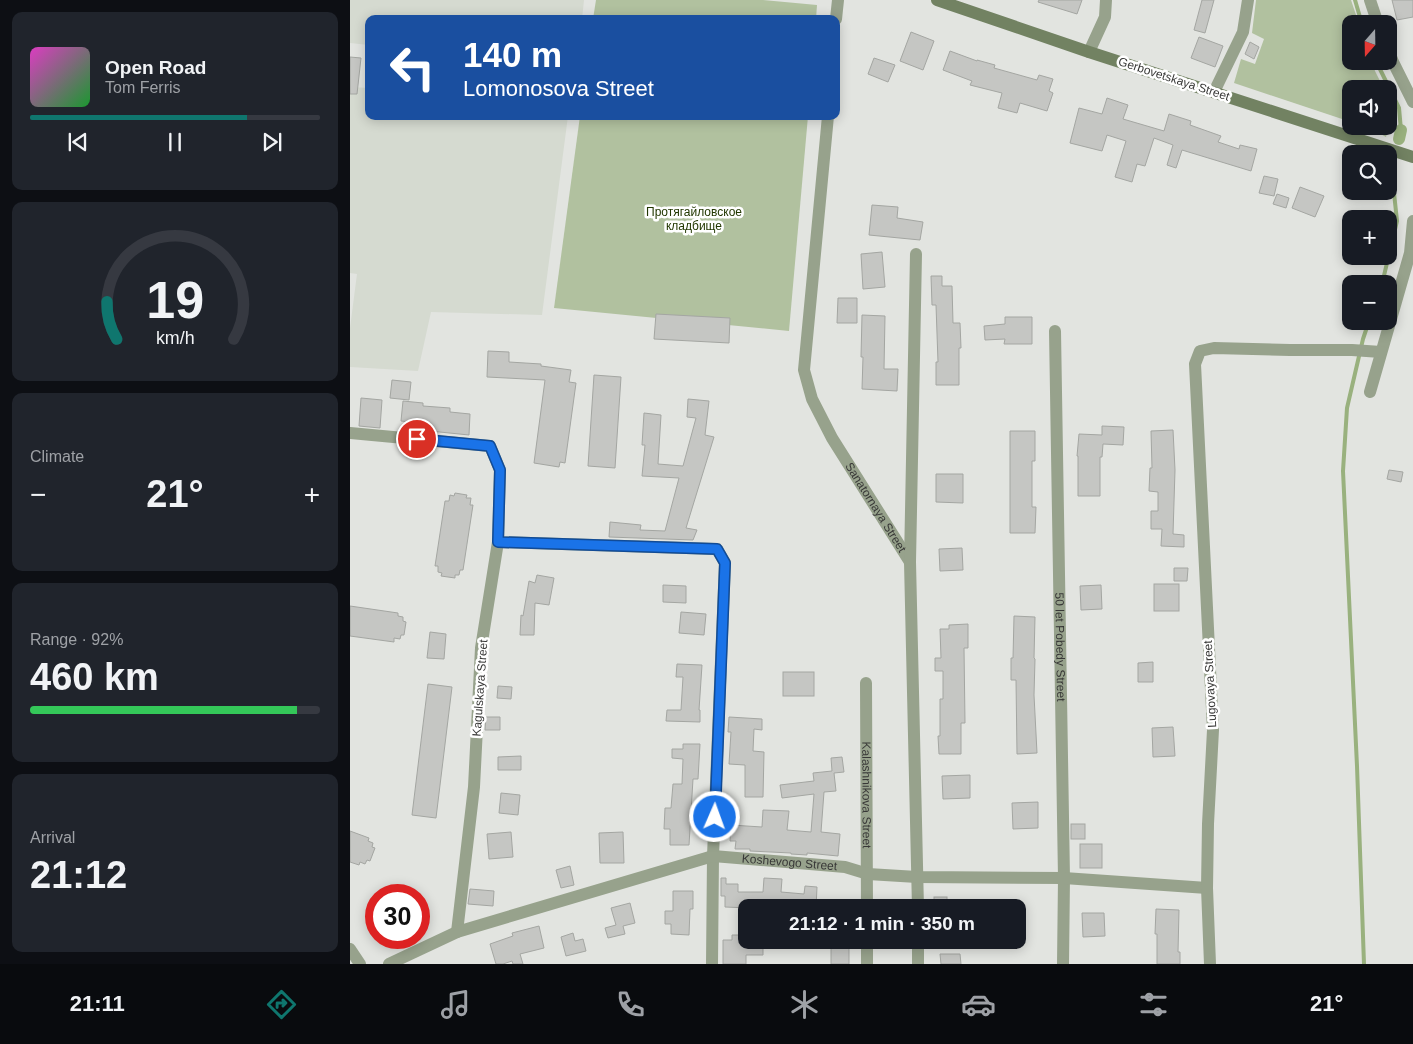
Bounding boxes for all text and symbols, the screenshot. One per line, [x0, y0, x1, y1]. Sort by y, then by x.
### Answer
north arrow [1342, 15, 1398, 70]
map controls [1342, 15, 1397, 330]
icon: left [380, 35, 445, 100]
text: 140 m [463, 35, 562, 74]
street label: Gerbovetskaya Street [1117, 54, 1232, 104]
text: Open Road [105, 57, 206, 78]
text: Lomonosova Street [463, 76, 654, 101]
text: Tom Ferris [105, 79, 181, 96]
button: sound [1342, 80, 1397, 135]
icon: previous [64, 128, 92, 156]
icon: pause [161, 128, 189, 156]
icon: next [258, 128, 286, 156]
button: search [1342, 145, 1397, 200]
park label: Протягайловское кладбище [646, 205, 742, 233]
button: + [1342, 210, 1397, 265]
text: 19 [146, 271, 204, 329]
button: − [1342, 275, 1397, 330]
text: km/h [156, 328, 194, 348]
pin [396, 418, 438, 460]
icon: arrive [403, 425, 431, 453]
text: Climate [30, 448, 84, 465]
street label: Sanatornaya Street [842, 460, 909, 555]
text: 21° [146, 473, 204, 515]
text: − [30, 479, 46, 510]
text: + [304, 479, 320, 510]
street label: 50 let Pobedy Street [1052, 592, 1068, 702]
text: Range · 92% [30, 631, 123, 648]
street label: Kagulskaya Street [470, 638, 490, 737]
street label: Lugovaya Street [1201, 639, 1219, 728]
text: 460 km [30, 656, 159, 698]
street label: Kalashnikova Street [859, 742, 874, 849]
position arrow [688, 790, 740, 842]
text: Arrival [30, 829, 75, 846]
street label: Koshevogo Street [741, 851, 838, 873]
text: 21:12 [30, 854, 127, 896]
speed limit sign: 30 [365, 884, 430, 949]
text: 21:12 · 1 min · 350 m [789, 913, 975, 934]
icon: directions [264, 987, 299, 1022]
icon: music [438, 987, 473, 1022]
icon: phone [613, 987, 648, 1022]
icon: climate [787, 987, 822, 1022]
icon: car [961, 987, 996, 1022]
icon: filters [1136, 987, 1171, 1022]
text: 21:11 [70, 991, 125, 1016]
text: 21° [1310, 991, 1343, 1016]

